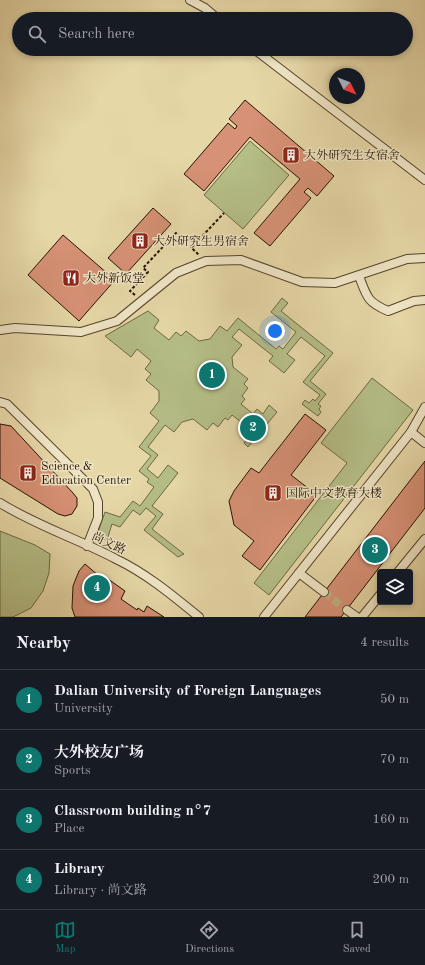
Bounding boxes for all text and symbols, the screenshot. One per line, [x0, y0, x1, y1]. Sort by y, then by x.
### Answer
search box [12, 12, 413, 56]
icon: search [26, 23, 48, 45]
text: Search here [58, 27, 135, 42]
north arrow [329, 68, 365, 104]
building icon: 大外研究生女宿舍 [281, 145, 301, 165]
place label: 大外研究生女宿舍 [304, 148, 400, 162]
building icon: 大外研究生男宿舍 [130, 231, 150, 251]
place label: 大外研究生男宿舍 [153, 234, 249, 248]
restaurant icon: 大外新饭堂 [61, 268, 81, 288]
place label: 大外新饭堂 [84, 271, 144, 285]
your location [265, 321, 285, 341]
pin: 1 [199, 360, 225, 390]
pin: 2 [240, 413, 266, 443]
place label: Science & Education Center [41, 461, 131, 487]
building icon: Science & Education Center [18, 463, 38, 483]
building icon: 国际中文教育大楼 [263, 483, 283, 503]
place label: 国际中文教育大楼 [286, 486, 382, 500]
street label: 尚文路 [90, 529, 128, 557]
pin: 3 [362, 535, 388, 565]
map controls [377, 569, 413, 605]
button: layers [377, 569, 413, 605]
pin: 4 [84, 573, 110, 603]
text: Nearby [16, 635, 71, 652]
text: 4 results [360, 636, 409, 649]
text: Dalian University of Foreign Languages [54, 684, 321, 699]
text: 1 [25, 693, 33, 706]
text: 50 m [380, 693, 409, 706]
text: University [54, 702, 113, 715]
text: 大外校友广场 [54, 746, 144, 761]
text: 2 [25, 753, 33, 766]
text: 70 m [380, 753, 409, 766]
text: Sports [54, 764, 91, 777]
text: Classroom building n°7 [54, 804, 211, 819]
text: 3 [25, 813, 33, 826]
text: 160 m [372, 813, 409, 826]
text: Place [54, 822, 84, 835]
text: Library [54, 862, 105, 877]
text: 4 [25, 873, 33, 886]
text: 200 m [372, 873, 409, 886]
text: Library · 尚文路 [54, 884, 147, 897]
tab: Map [54, 919, 76, 957]
tab: Directions [185, 919, 234, 957]
tab: Saved [343, 919, 371, 957]

